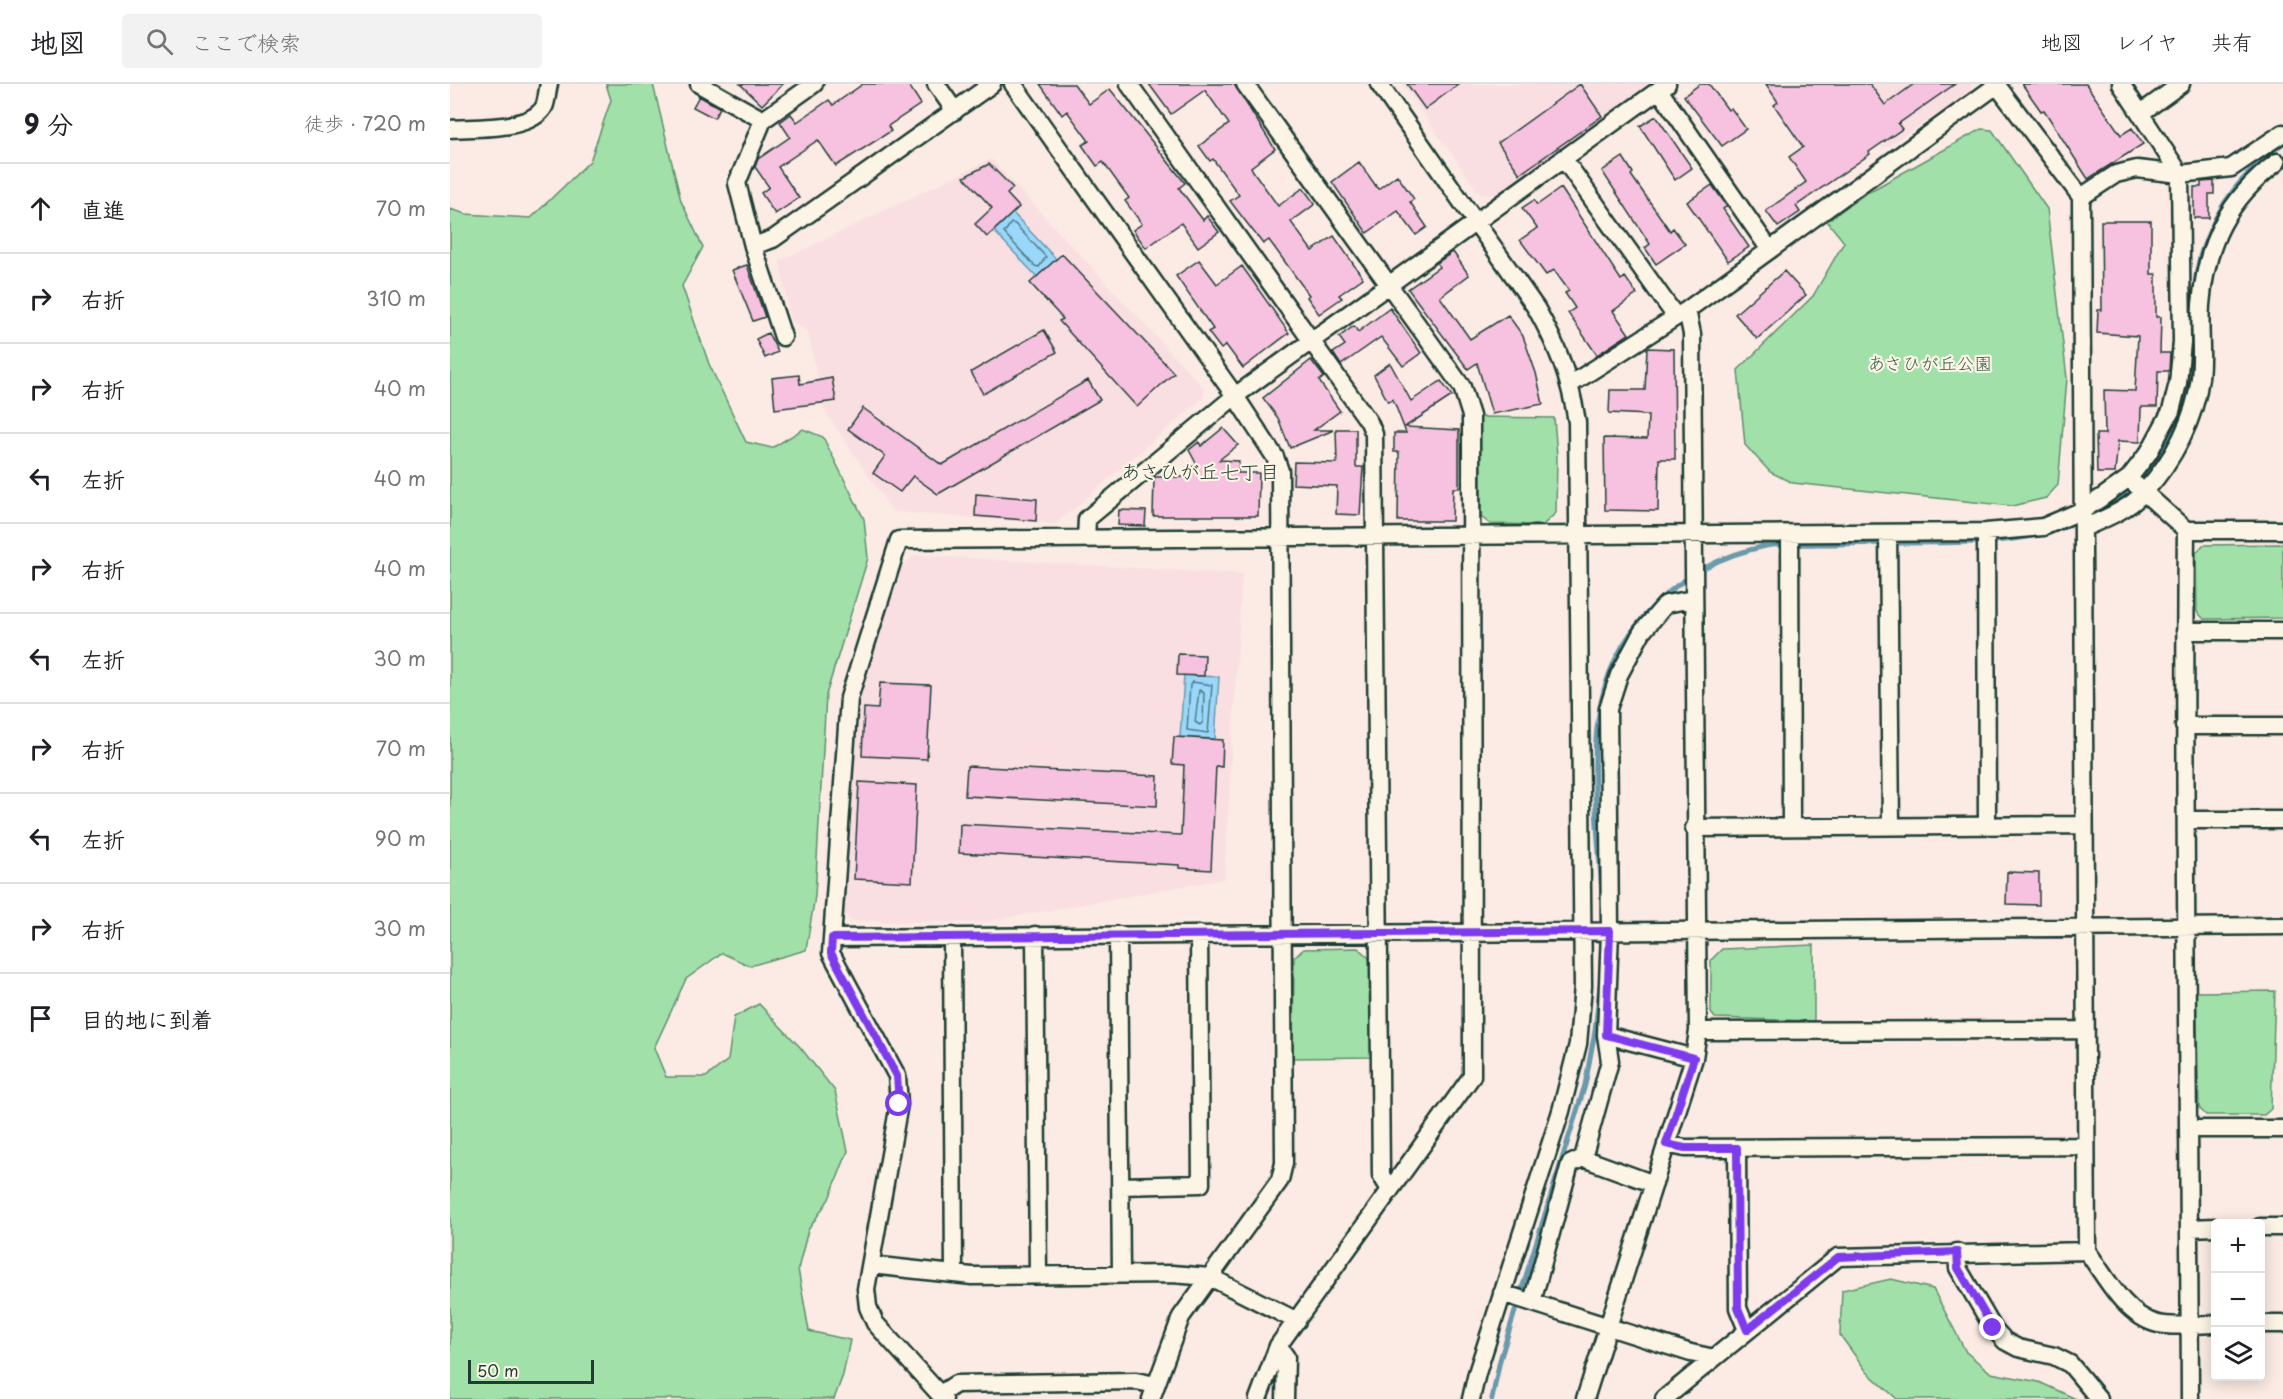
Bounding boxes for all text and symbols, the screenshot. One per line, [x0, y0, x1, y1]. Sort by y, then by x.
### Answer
search box [122, 14, 542, 68]
text: 地図 [30, 20, 86, 63]
icon: search [143, 25, 176, 58]
text: ここで検索 [191, 25, 301, 58]
text: 地図 [2041, 25, 2083, 57]
text: レイヤ [2116, 25, 2178, 57]
text: 共有 [2211, 25, 2253, 57]
text: 9 分 [24, 104, 73, 143]
text: 徒歩 · 720 m [304, 108, 426, 138]
icon: ahead [24, 192, 57, 225]
text: 直進 [81, 192, 125, 225]
text: 70 m [376, 193, 426, 223]
icon: right [24, 282, 57, 315]
text: 右折 [81, 282, 125, 315]
text: 310 m [366, 283, 426, 313]
park label: あさひが丘公園 [1868, 349, 1992, 376]
icon: right [24, 372, 57, 405]
text: 右折 [81, 372, 125, 405]
text: 40 m [374, 373, 426, 403]
district label: あさひが丘七丁目 [1121, 456, 1279, 486]
icon: left [24, 462, 57, 495]
text: 左折 [81, 462, 125, 495]
text: 40 m [374, 463, 426, 493]
icon: right [24, 552, 57, 585]
text: 右折 [81, 552, 125, 585]
text: 40 m [374, 553, 426, 583]
icon: left [24, 642, 57, 675]
text: 左折 [81, 642, 125, 675]
text: 30 m [373, 643, 426, 673]
icon: right [24, 732, 57, 765]
text: 右折 [81, 732, 125, 765]
text: 70 m [376, 733, 426, 763]
icon: left [24, 822, 57, 855]
text: 左折 [81, 822, 125, 855]
text: 90 m [375, 823, 426, 853]
icon: right [24, 912, 57, 945]
text: 右折 [81, 912, 125, 945]
text: 30 m [373, 913, 426, 943]
icon: arrive [24, 1002, 57, 1035]
text: 目的地に到着 [81, 1002, 213, 1035]
route start [885, 1090, 911, 1116]
map controls [2211, 1219, 2265, 1381]
button: + [2211, 1219, 2265, 1273]
button: − [2211, 1273, 2265, 1327]
route end [1979, 1314, 2005, 1340]
button: layers [2211, 1327, 2265, 1381]
scale bar [468, 1357, 594, 1384]
text: 50 m [477, 1358, 518, 1382]

